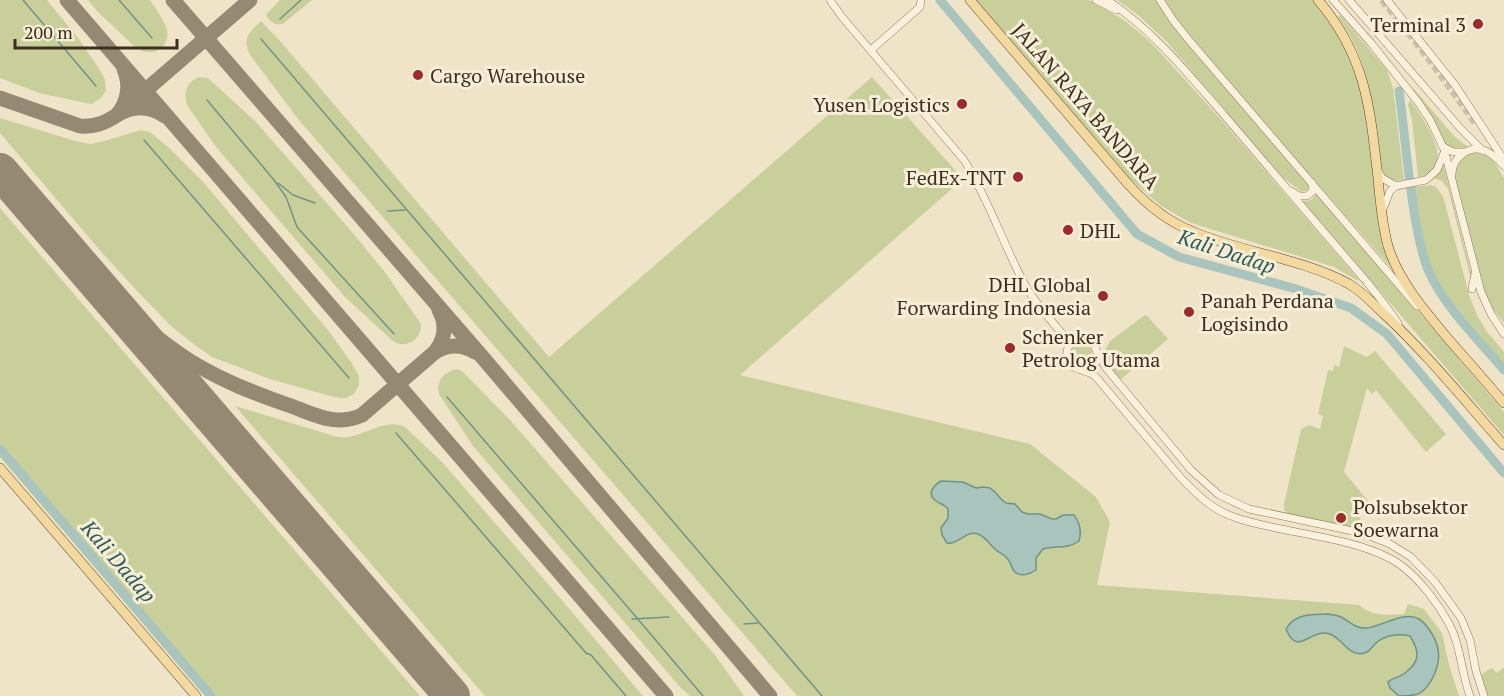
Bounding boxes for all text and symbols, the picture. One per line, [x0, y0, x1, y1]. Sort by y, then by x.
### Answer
place label: Terminal 3 [1370, 11, 1466, 38]
scale bar [15, 12, 177, 50]
street label: JALAN RAYA BANDARA [1006, 17, 1166, 195]
marker: Terminal 3 [1471, 17, 1485, 31]
text: 200 m [24, 20, 73, 44]
place label: Cargo Warehouse [430, 62, 585, 89]
marker: Cargo Warehouse [411, 68, 425, 82]
place label: Yusen Logistics [813, 91, 950, 118]
marker: Yusen Logistics [955, 97, 969, 111]
place label: FedEx-TNT [906, 164, 1006, 191]
marker: FedEx-TNT [1011, 170, 1025, 184]
place label: DHL [1080, 217, 1120, 244]
water label: Kali Dadap [1174, 222, 1279, 280]
marker: DHL [1061, 223, 1075, 237]
place label: DHL Global Forwarding Indonesia [897, 271, 1091, 321]
place label: Panah Perdana Logisindo [1201, 287, 1334, 337]
marker: DHL Global Forwarding Indonesia [1096, 289, 1110, 303]
marker: Panah Perdana Logisindo [1182, 305, 1196, 319]
place label: Schenker Petrolog Utama [1022, 323, 1160, 373]
marker: Schenker Petrolog Utama [1003, 341, 1017, 355]
place label: Polsubsektor Soewarna [1353, 493, 1468, 543]
marker: Polsubsektor Soewarna [1334, 511, 1348, 525]
water label: Kali Dadap [75, 513, 163, 608]

